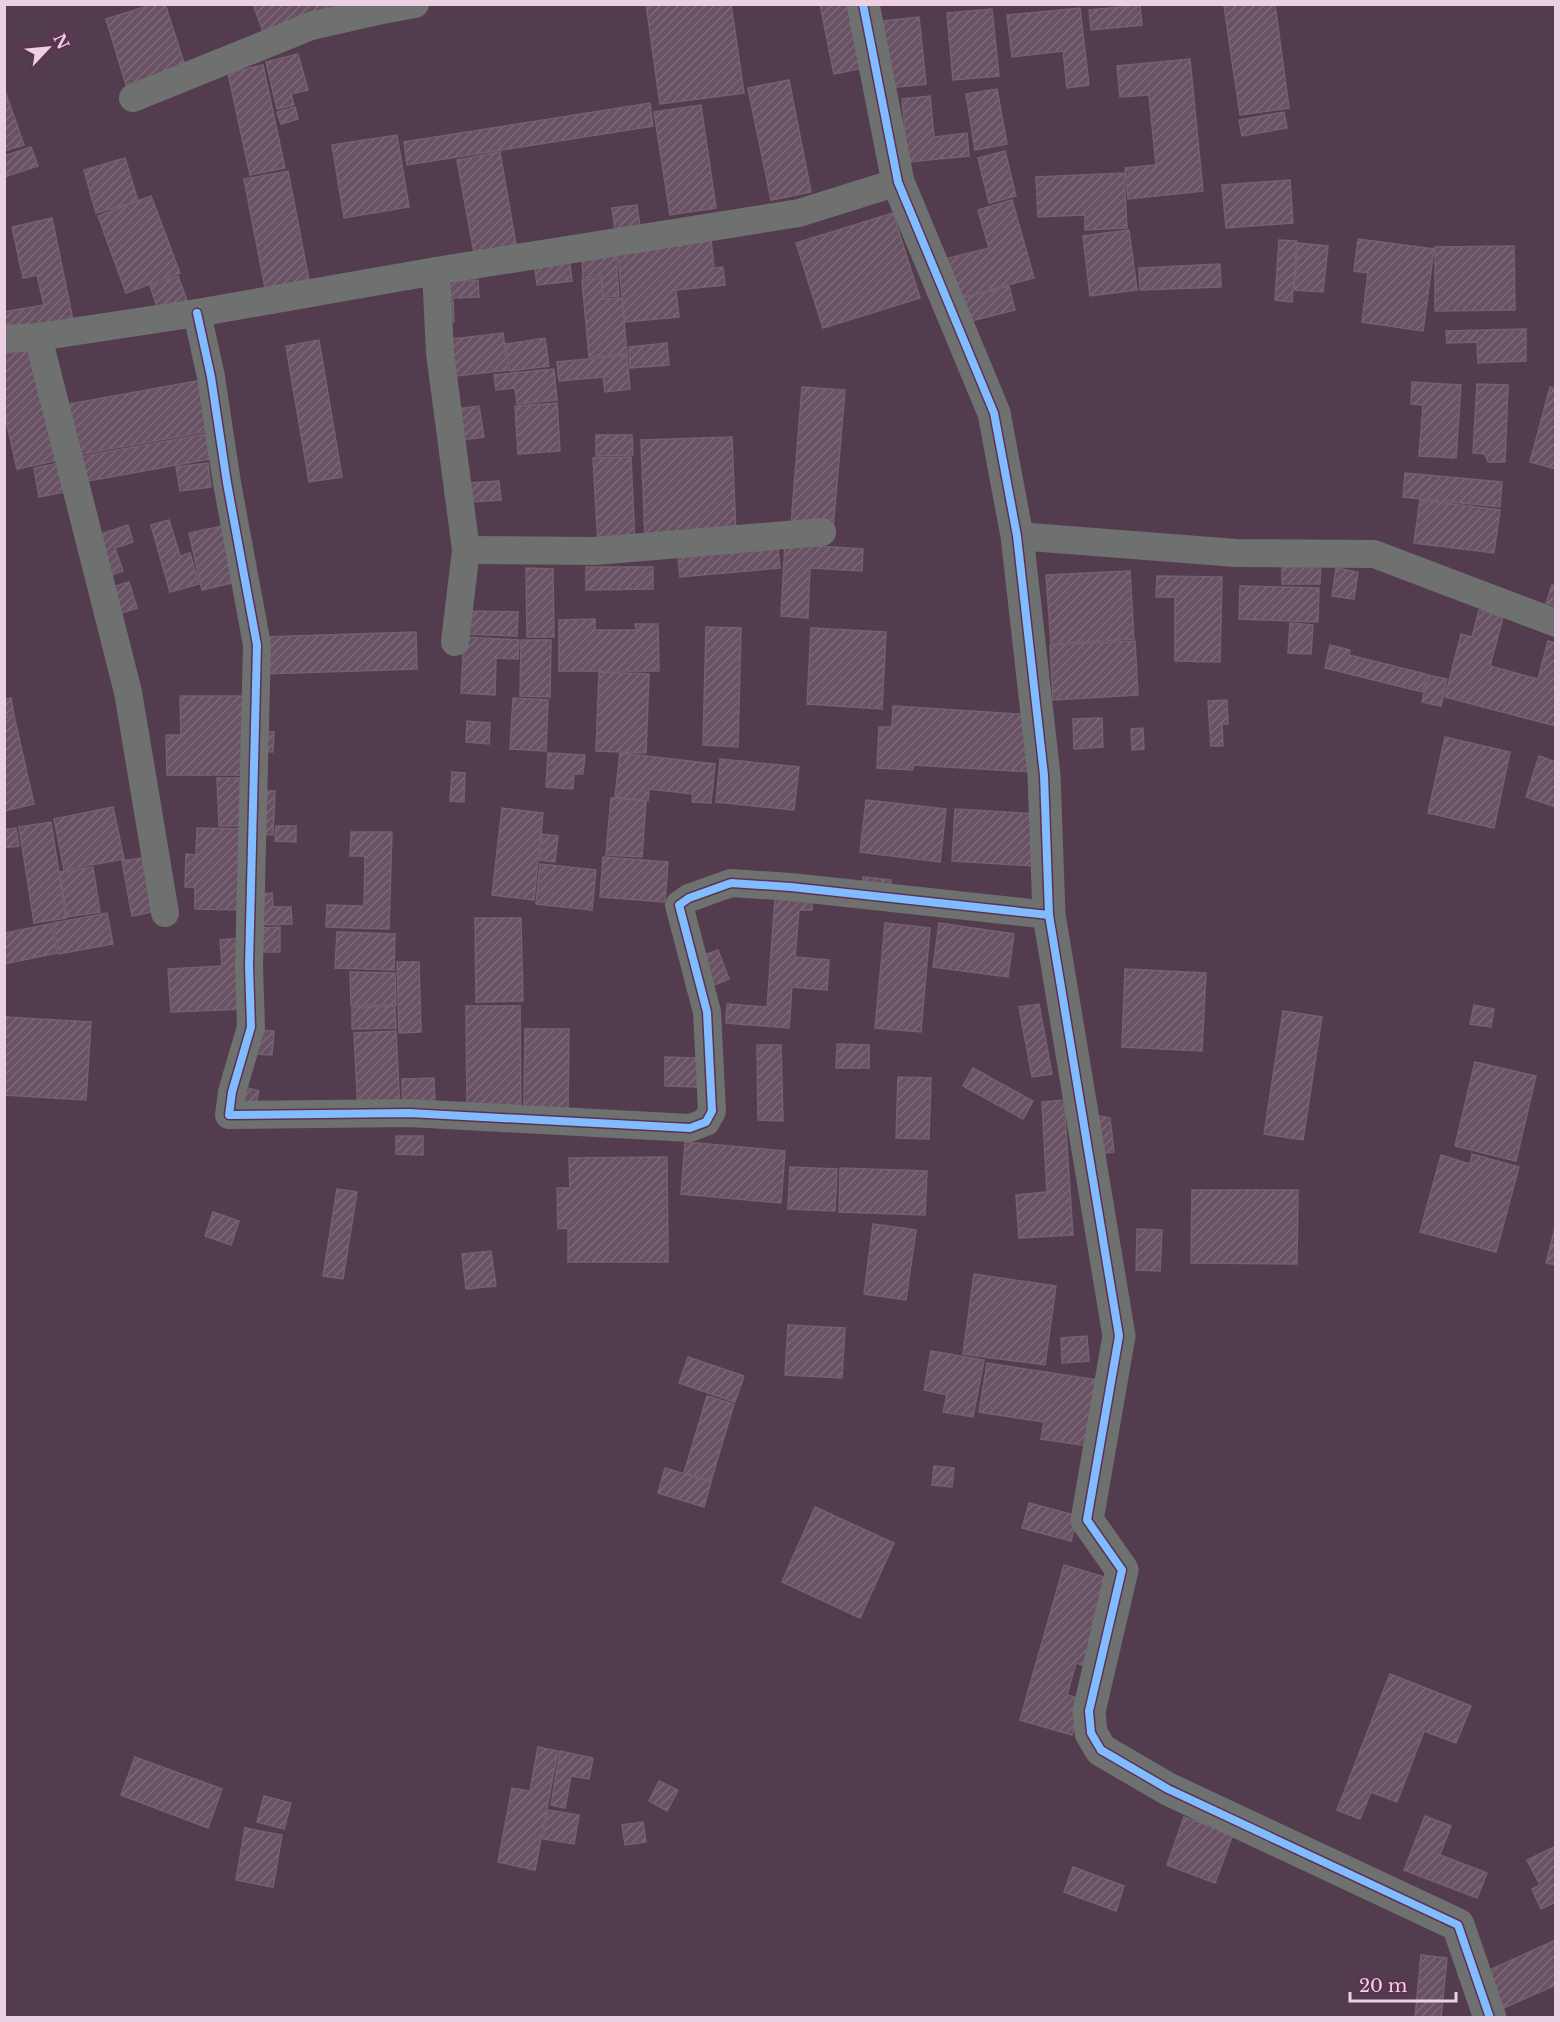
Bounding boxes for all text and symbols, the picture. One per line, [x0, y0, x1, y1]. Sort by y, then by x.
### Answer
north arrow [18, 18, 78, 78]
text: N [49, 30, 74, 53]
scale bar [1350, 1965, 1456, 2003]
text: 20 m [1359, 1975, 1407, 1997]

